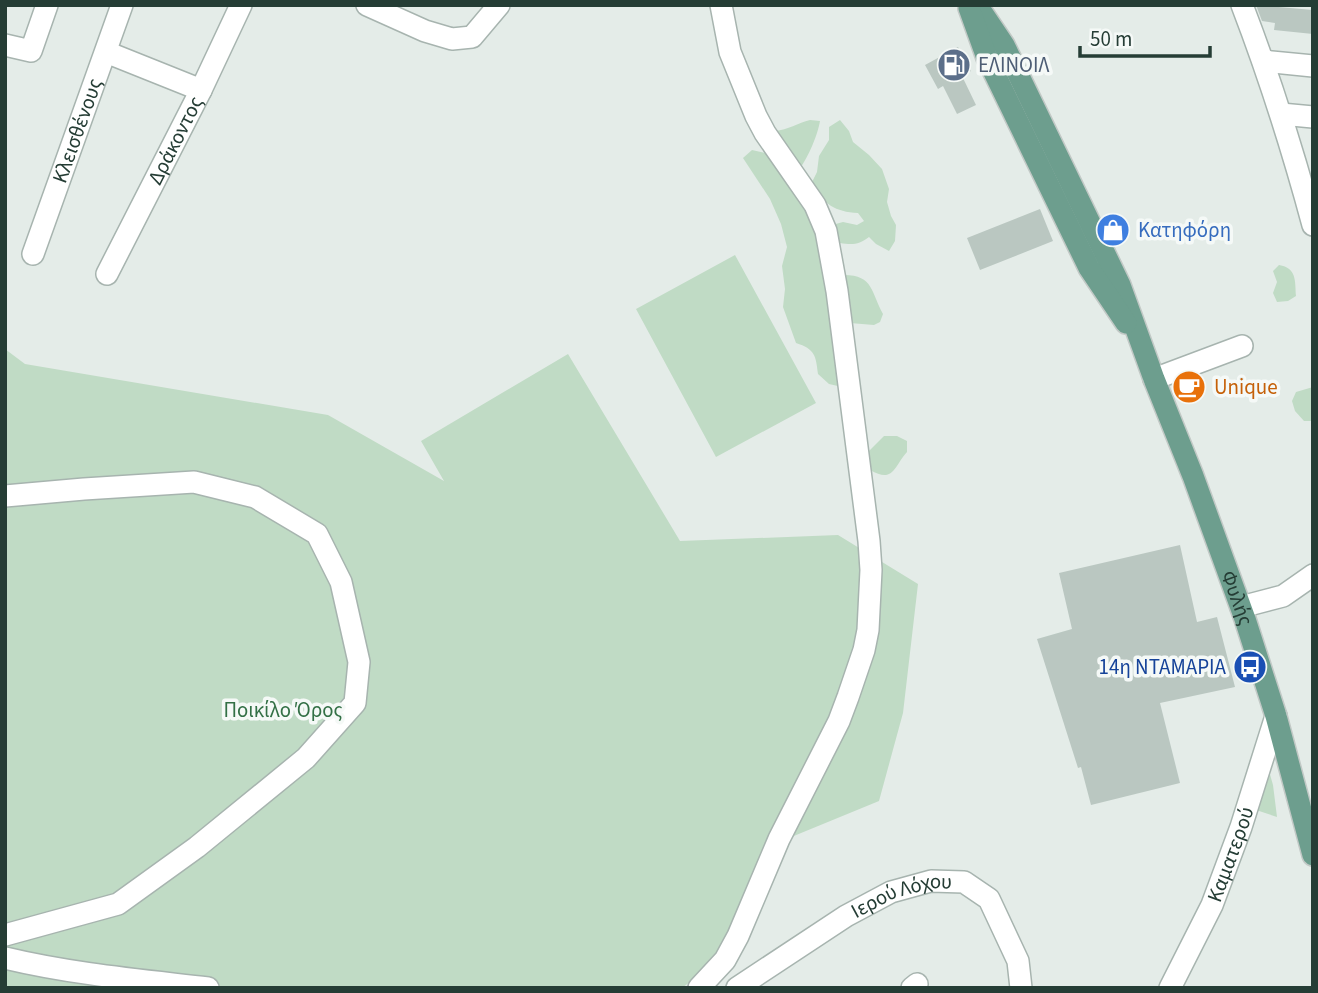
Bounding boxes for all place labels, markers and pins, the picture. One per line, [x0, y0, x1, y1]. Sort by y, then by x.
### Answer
fuel station icon: ΕΛΙΝΟΙΛ [935, 46, 973, 84]
place label: ΕΛΙΝΟΙΛ [978, 50, 1049, 80]
shop icon: Κατηφόρη [1094, 211, 1132, 249]
place label: Κατηφόρη [1138, 215, 1231, 245]
cafe icon: Unique [1170, 368, 1208, 406]
place label: Unique [1214, 372, 1278, 402]
bus stop icon: 14η ΝΤΑΜΑΡΙΑ [1231, 648, 1269, 686]
place label: 14η ΝΤΑΜΑΡΙΑ [1099, 652, 1227, 682]

